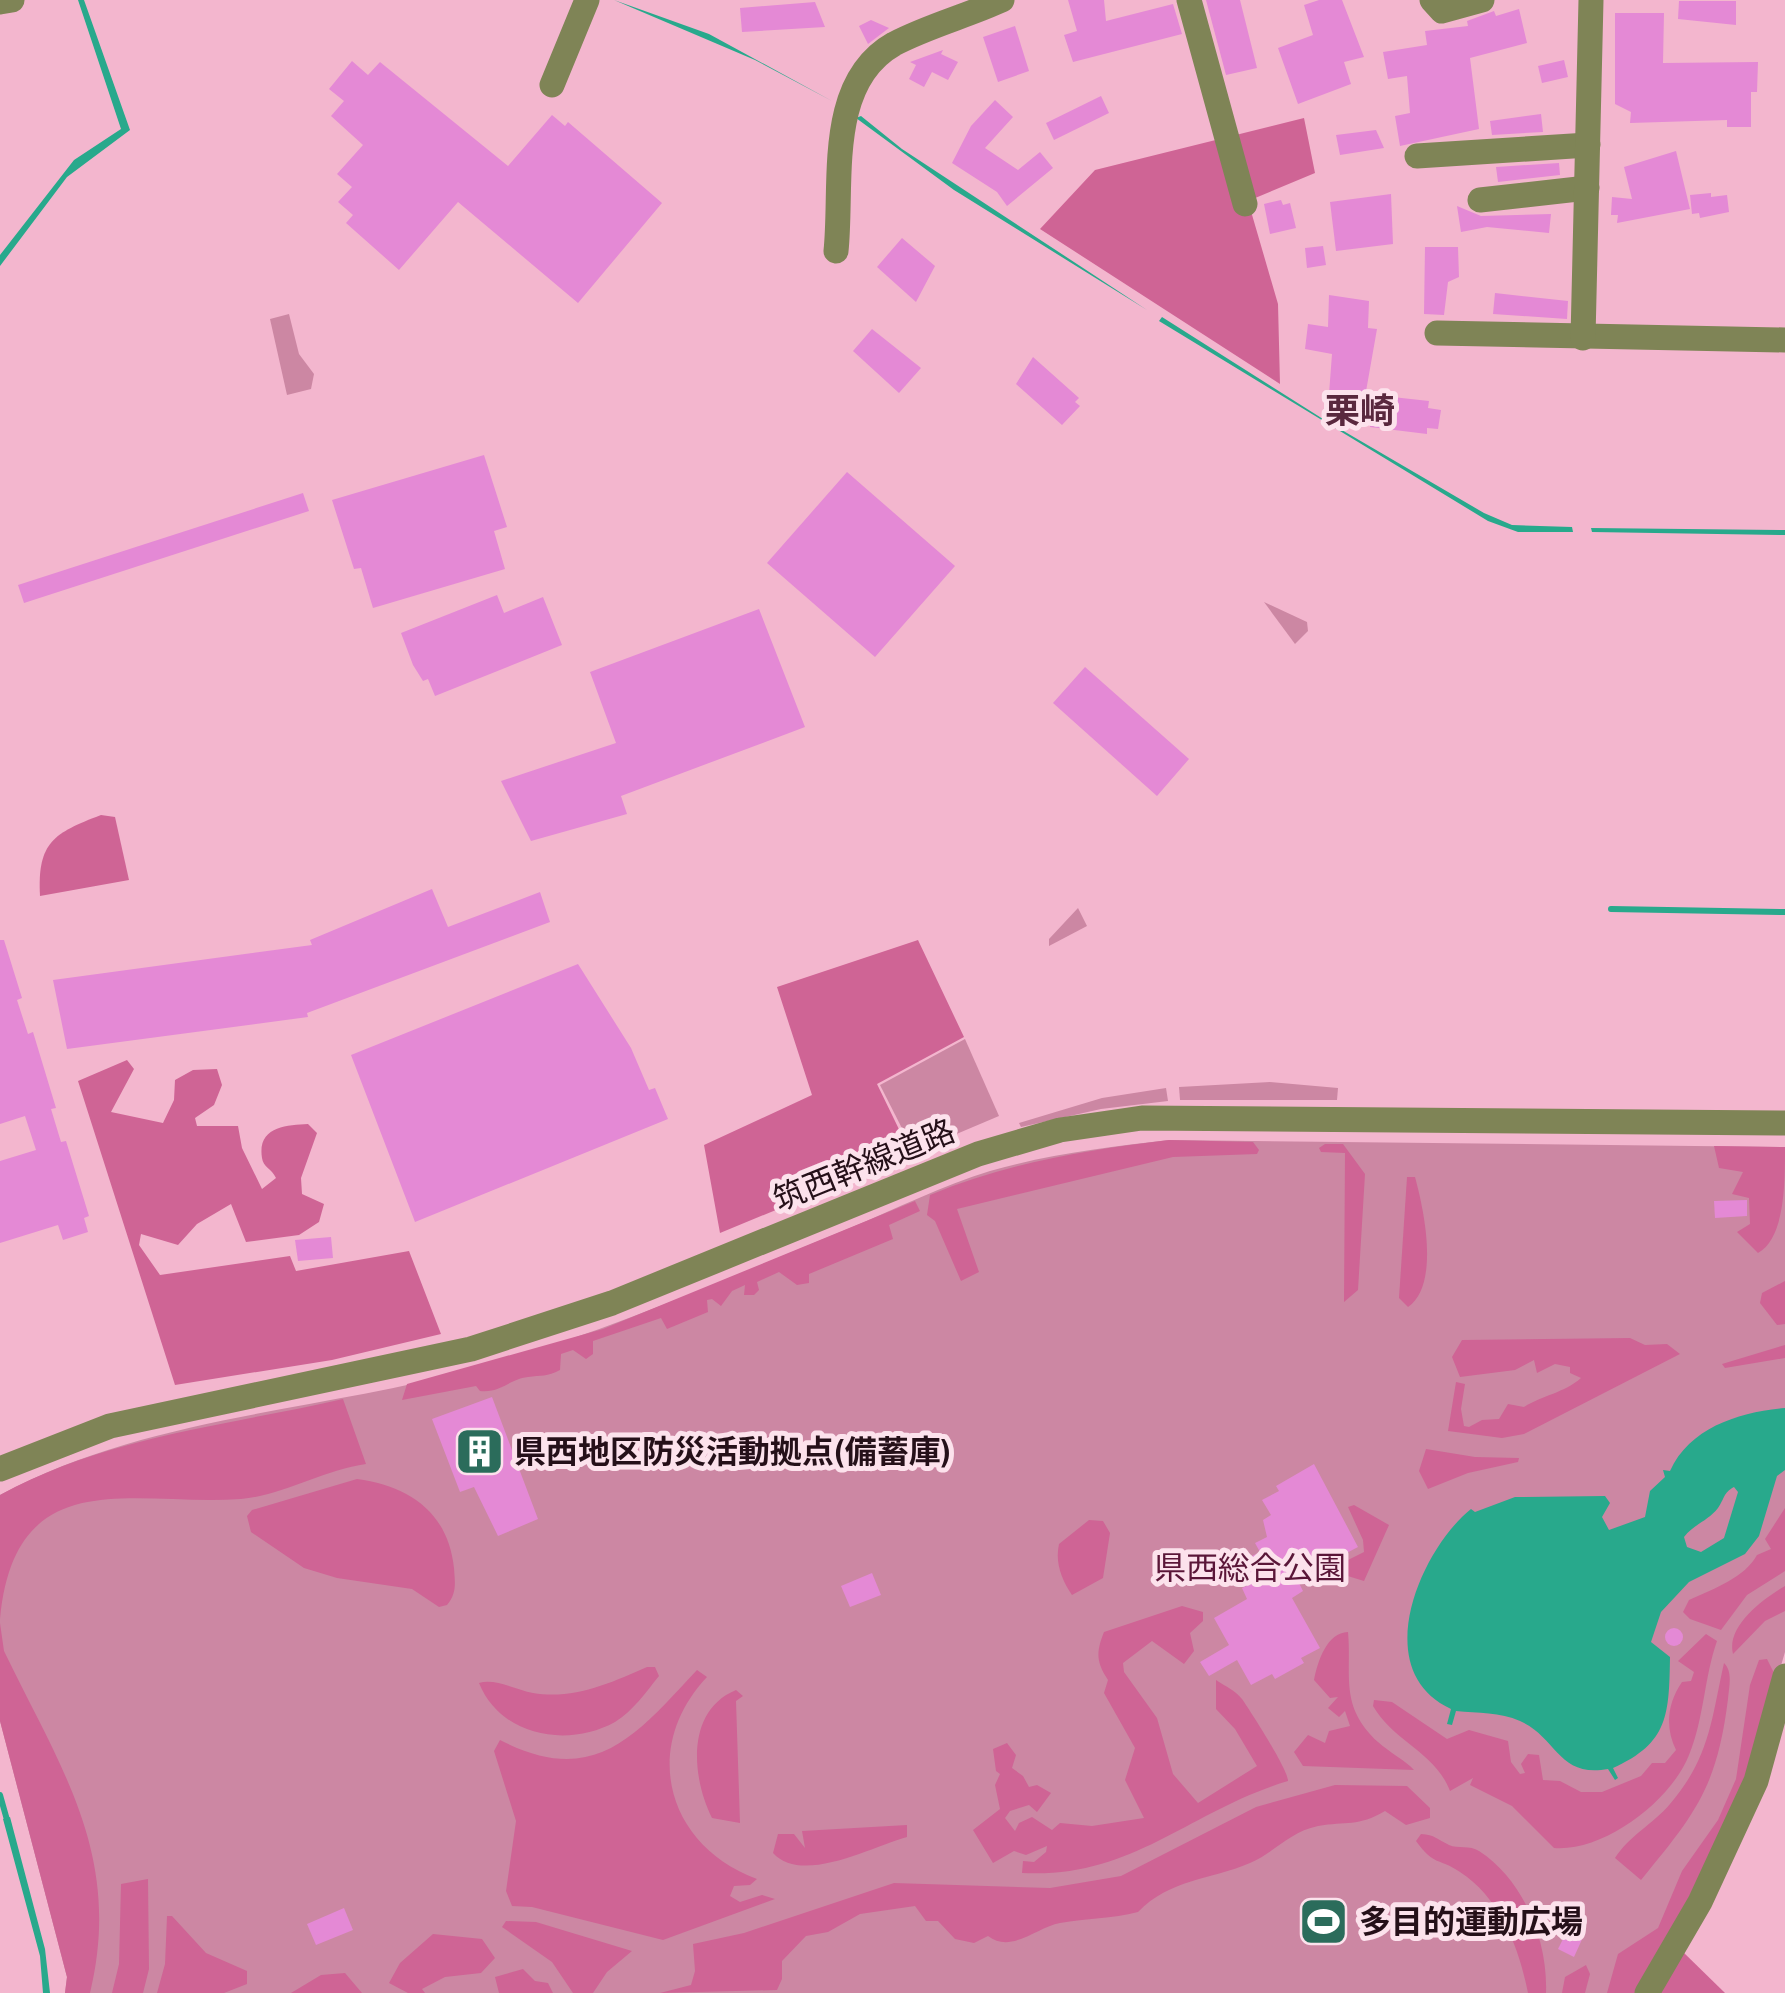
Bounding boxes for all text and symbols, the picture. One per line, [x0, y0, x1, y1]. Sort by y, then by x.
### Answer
district label: 栗崎 [1325, 390, 1395, 431]
street label: 筑西幹線道路 [768, 1111, 960, 1218]
building icon: 県西地区防災活動拠点(備蓄庫) [453, 1426, 505, 1478]
place label: 県西地区防災活動拠点(備蓄庫) [514, 1433, 951, 1470]
park label: 県西総合公園 [1154, 1549, 1346, 1586]
sports icon: 多目的運動広場 [1298, 1896, 1350, 1948]
place label: 多目的運動広場 [1359, 1903, 1583, 1940]

